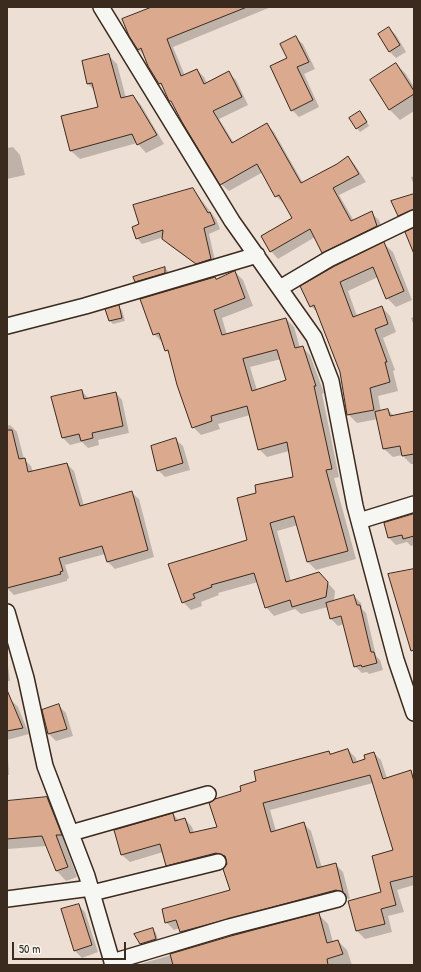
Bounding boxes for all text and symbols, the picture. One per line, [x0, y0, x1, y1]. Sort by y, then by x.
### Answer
scale bar [14, 934, 128, 960]
text: 50 m [19, 940, 40, 957]

